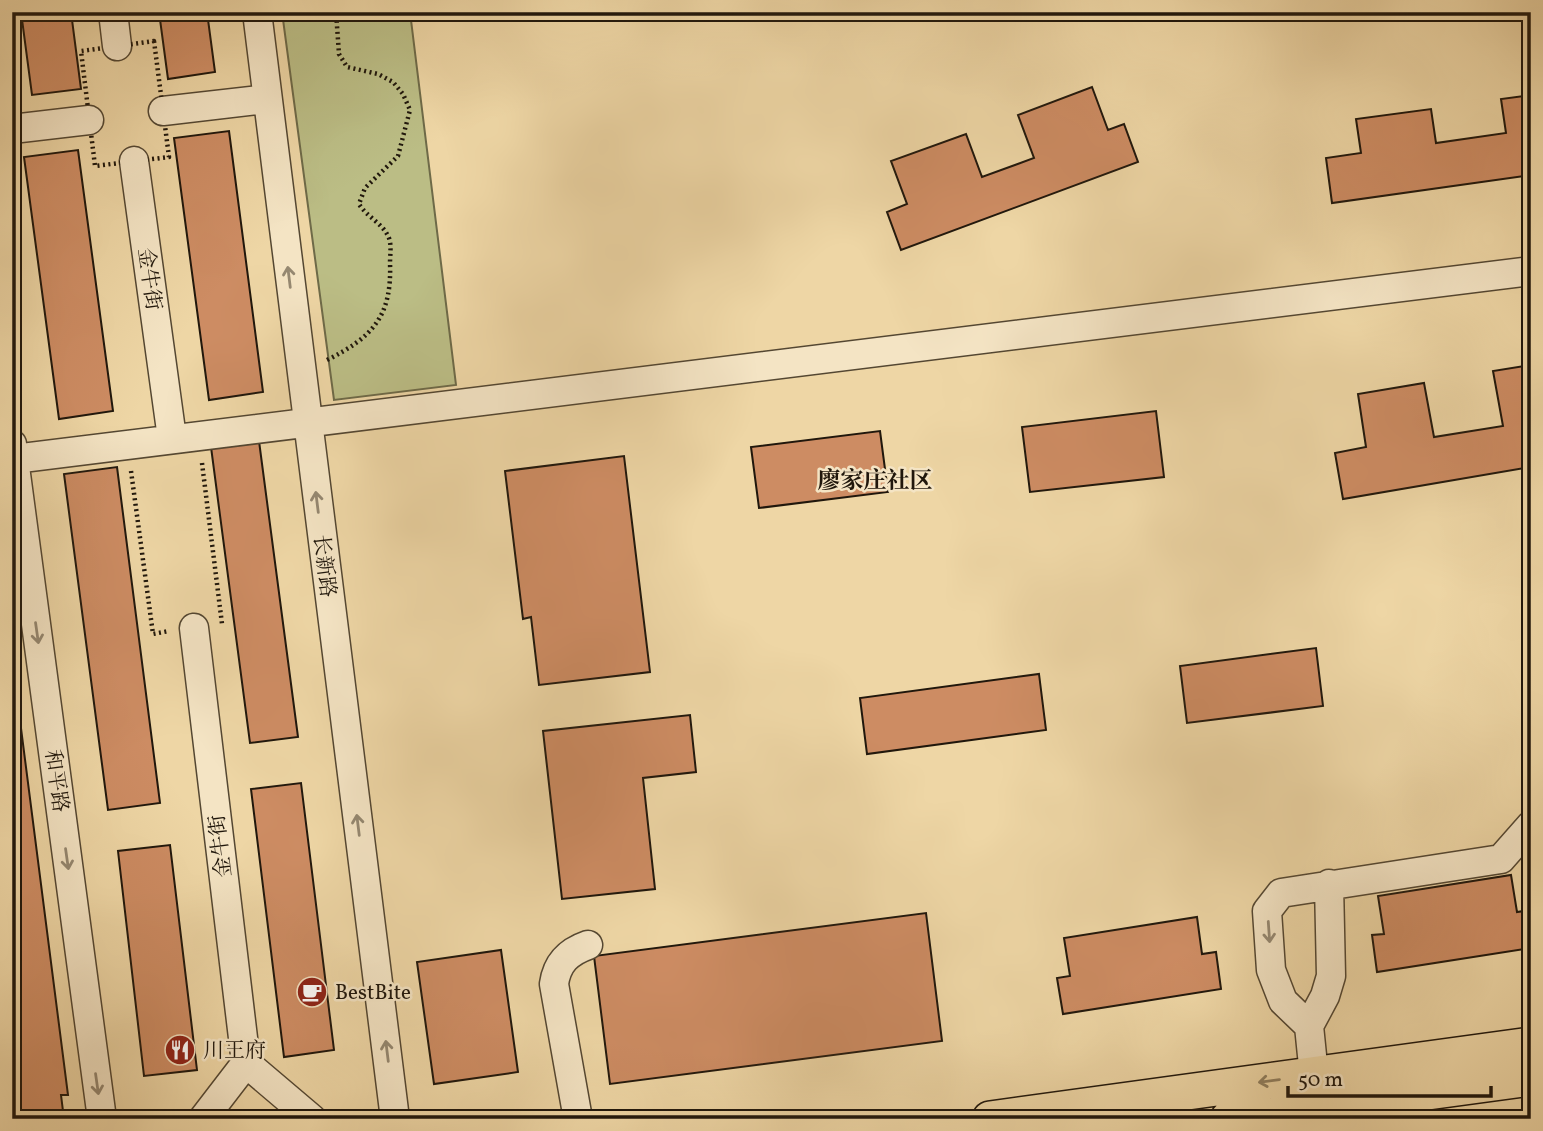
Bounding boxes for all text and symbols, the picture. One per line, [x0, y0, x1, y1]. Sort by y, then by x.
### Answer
street label: 金牛街 [130, 246, 167, 312]
one-way arrow [282, 266, 295, 289]
district label: 廖家庄社区 [818, 466, 933, 498]
one-way arrow [311, 492, 324, 514]
street label: 长新路 [305, 533, 342, 599]
one-way arrow [31, 621, 44, 644]
street label: 和平路 [37, 748, 74, 814]
street label: 金牛街 [203, 813, 240, 879]
one-way arrow [352, 815, 365, 837]
one-way arrow [61, 847, 74, 870]
one-way arrow [1263, 921, 1276, 943]
cafe icon: BestBite [295, 975, 329, 1009]
place label: BestBite [335, 979, 411, 1008]
restaurant icon: 川王府 [163, 1033, 197, 1067]
place label: 川王府 [203, 1037, 266, 1066]
one-way arrow [380, 1040, 393, 1063]
scale bar [1288, 1054, 1490, 1098]
text: 50 m [1298, 1066, 1343, 1095]
one-way arrow [91, 1072, 104, 1095]
one-way arrow [1258, 1074, 1281, 1087]

